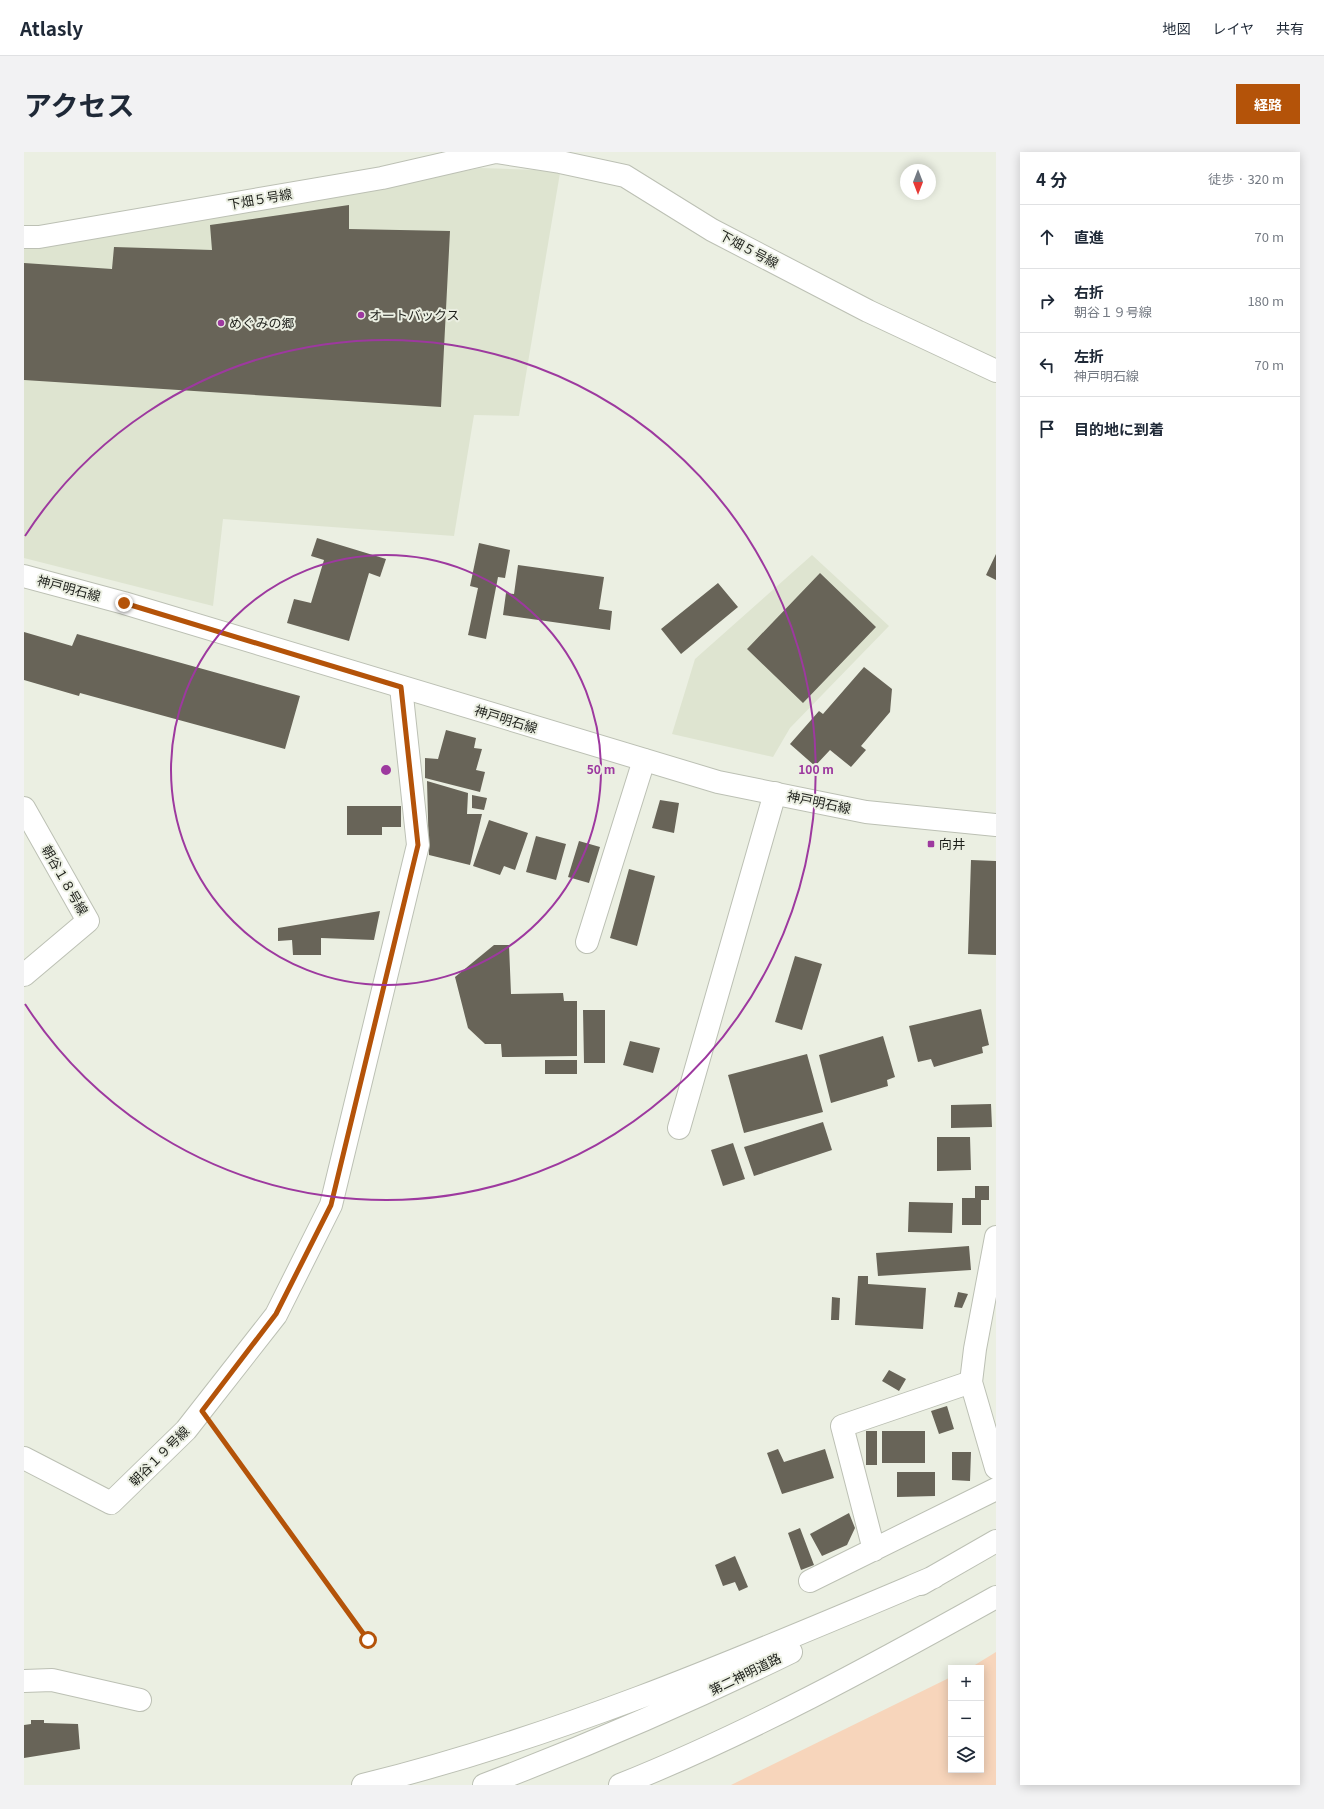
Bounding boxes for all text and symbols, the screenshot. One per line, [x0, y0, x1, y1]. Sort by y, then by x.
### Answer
text: Atlasly [20, 14, 83, 41]
text: 地図 [1162, 18, 1190, 38]
text: レイヤ [1212, 18, 1254, 38]
text: 共有 [1276, 18, 1304, 38]
text: アクセス [24, 84, 135, 124]
button: 経路 [1236, 84, 1300, 124]
north arrow [900, 164, 936, 200]
text: 4 分 [1036, 166, 1067, 191]
text: 徒歩 · 320 m [1208, 169, 1284, 188]
street label: 下畑５号線 [226, 184, 294, 214]
street label: 下畑５号線 [716, 225, 782, 272]
icon: ahead [1036, 226, 1058, 248]
text: 直進 [1074, 226, 1104, 247]
text: 70 m [1255, 227, 1284, 246]
text: 右折 [1074, 281, 1104, 302]
icon: right [1036, 290, 1058, 312]
text: 180 m [1247, 291, 1284, 310]
text: 朝谷１９号線 [1074, 302, 1152, 321]
place label: オートバックス [369, 305, 460, 324]
marker: オートバックス [356, 310, 366, 320]
place label: めぐみの郷 [229, 313, 294, 332]
marker: めぐみの郷 [216, 318, 226, 328]
text: 左折 [1074, 345, 1104, 366]
icon: left [1036, 354, 1058, 376]
text: 70 m [1255, 355, 1284, 374]
text: 神戸明石線 [1074, 366, 1139, 385]
icon: arrive [1036, 418, 1058, 440]
text: 目的地に到着 [1074, 418, 1164, 439]
street label: 神戸明石線 [35, 570, 103, 605]
route end [115, 594, 133, 612]
street label: 神戸明石線 [472, 700, 540, 737]
text: 50 m [587, 760, 615, 777]
text: 100 m [798, 760, 834, 777]
centre of rings [379, 763, 393, 777]
street label: 神戸明石線 [785, 785, 853, 818]
place label: 向井 [939, 834, 965, 853]
marker: 向井 [926, 839, 936, 849]
street label: 朝谷１８号線 [38, 841, 93, 918]
street label: 朝谷１９号線 [124, 1421, 193, 1490]
route start [359, 1631, 377, 1649]
street label: 第二神明道路 [706, 1648, 784, 1699]
map controls [948, 1665, 984, 1773]
button: + [948, 1665, 984, 1701]
button: − [948, 1701, 984, 1737]
button: layers [948, 1737, 984, 1773]

